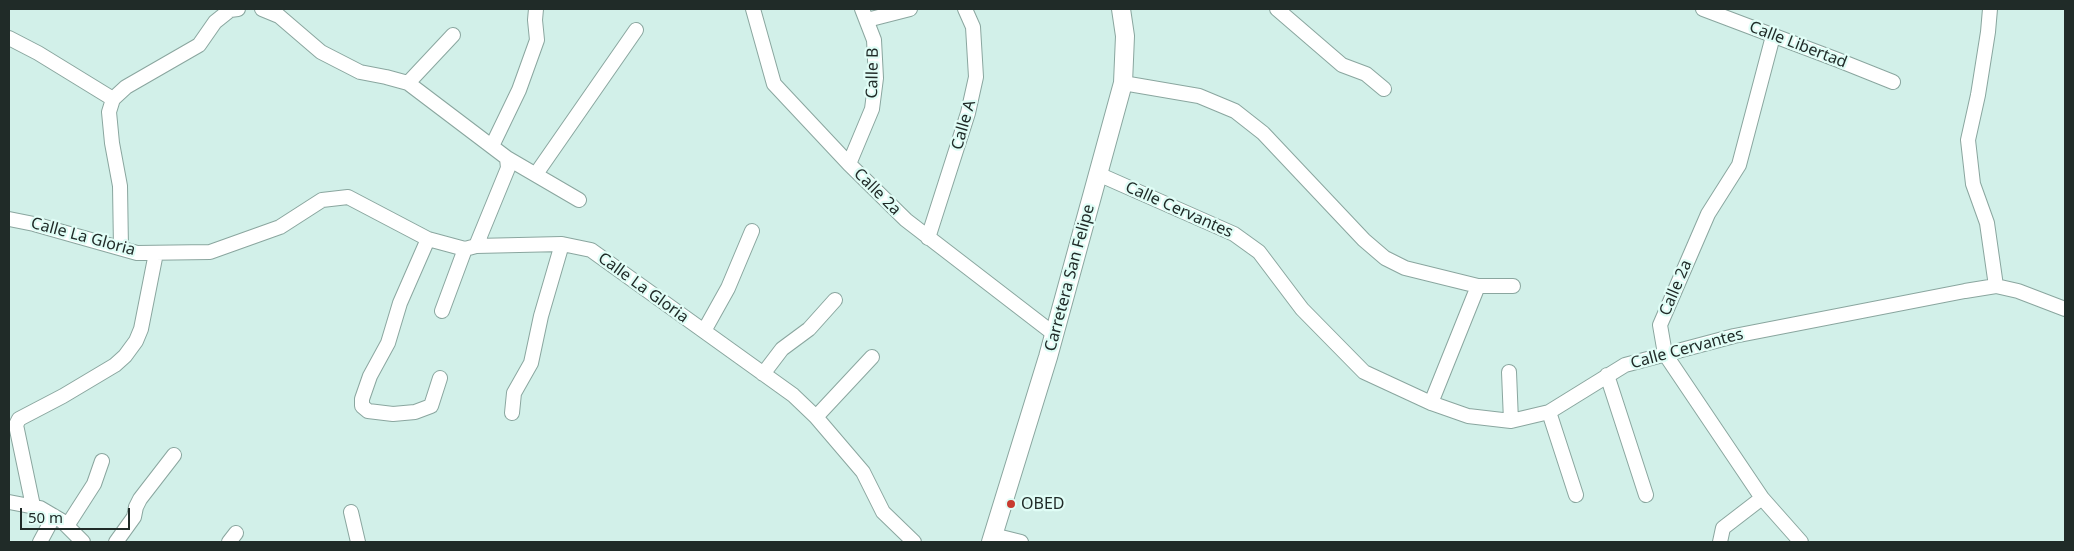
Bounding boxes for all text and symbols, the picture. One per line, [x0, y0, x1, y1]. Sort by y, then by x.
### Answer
street label: Calle Libertad [1746, 18, 1850, 72]
street label: Calle B [863, 47, 883, 99]
street label: Calle A [948, 98, 980, 152]
street label: Calle 2a [849, 164, 905, 220]
street label: Calle Cervantes [1122, 178, 1236, 242]
street label: Carretera San Felipe [1041, 202, 1099, 354]
street label: Calle La Gloria [29, 214, 137, 260]
street label: Calle La Gloria [594, 249, 692, 327]
street label: Calle 2a [1656, 257, 1696, 319]
street label: Calle Cervantes [1629, 325, 1745, 373]
place label: OBED [1021, 494, 1064, 514]
scale bar [22, 498, 132, 530]
marker: OBED [1005, 498, 1017, 510]
text: 50 m [28, 507, 63, 527]

